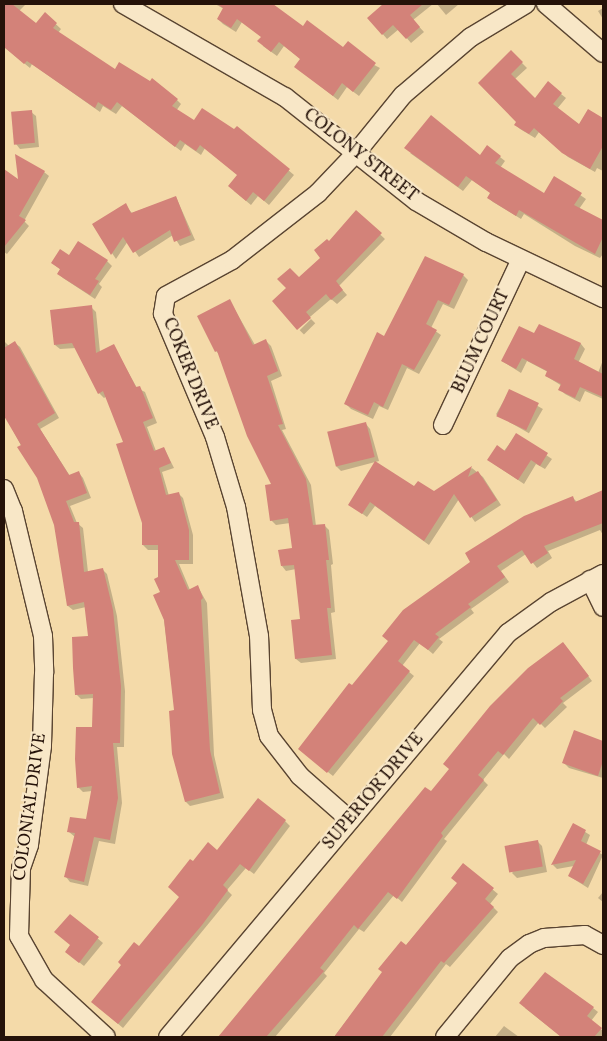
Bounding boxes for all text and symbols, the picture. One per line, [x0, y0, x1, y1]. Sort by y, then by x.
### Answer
street label: COLONY STREET [298, 105, 422, 207]
street label: BLUM COURT [449, 287, 515, 397]
street label: COKER DRIVE [157, 315, 221, 433]
street label: SUPERIOR DRIVE [319, 729, 429, 855]
street label: COLONIAL DRIVE [10, 732, 52, 882]

